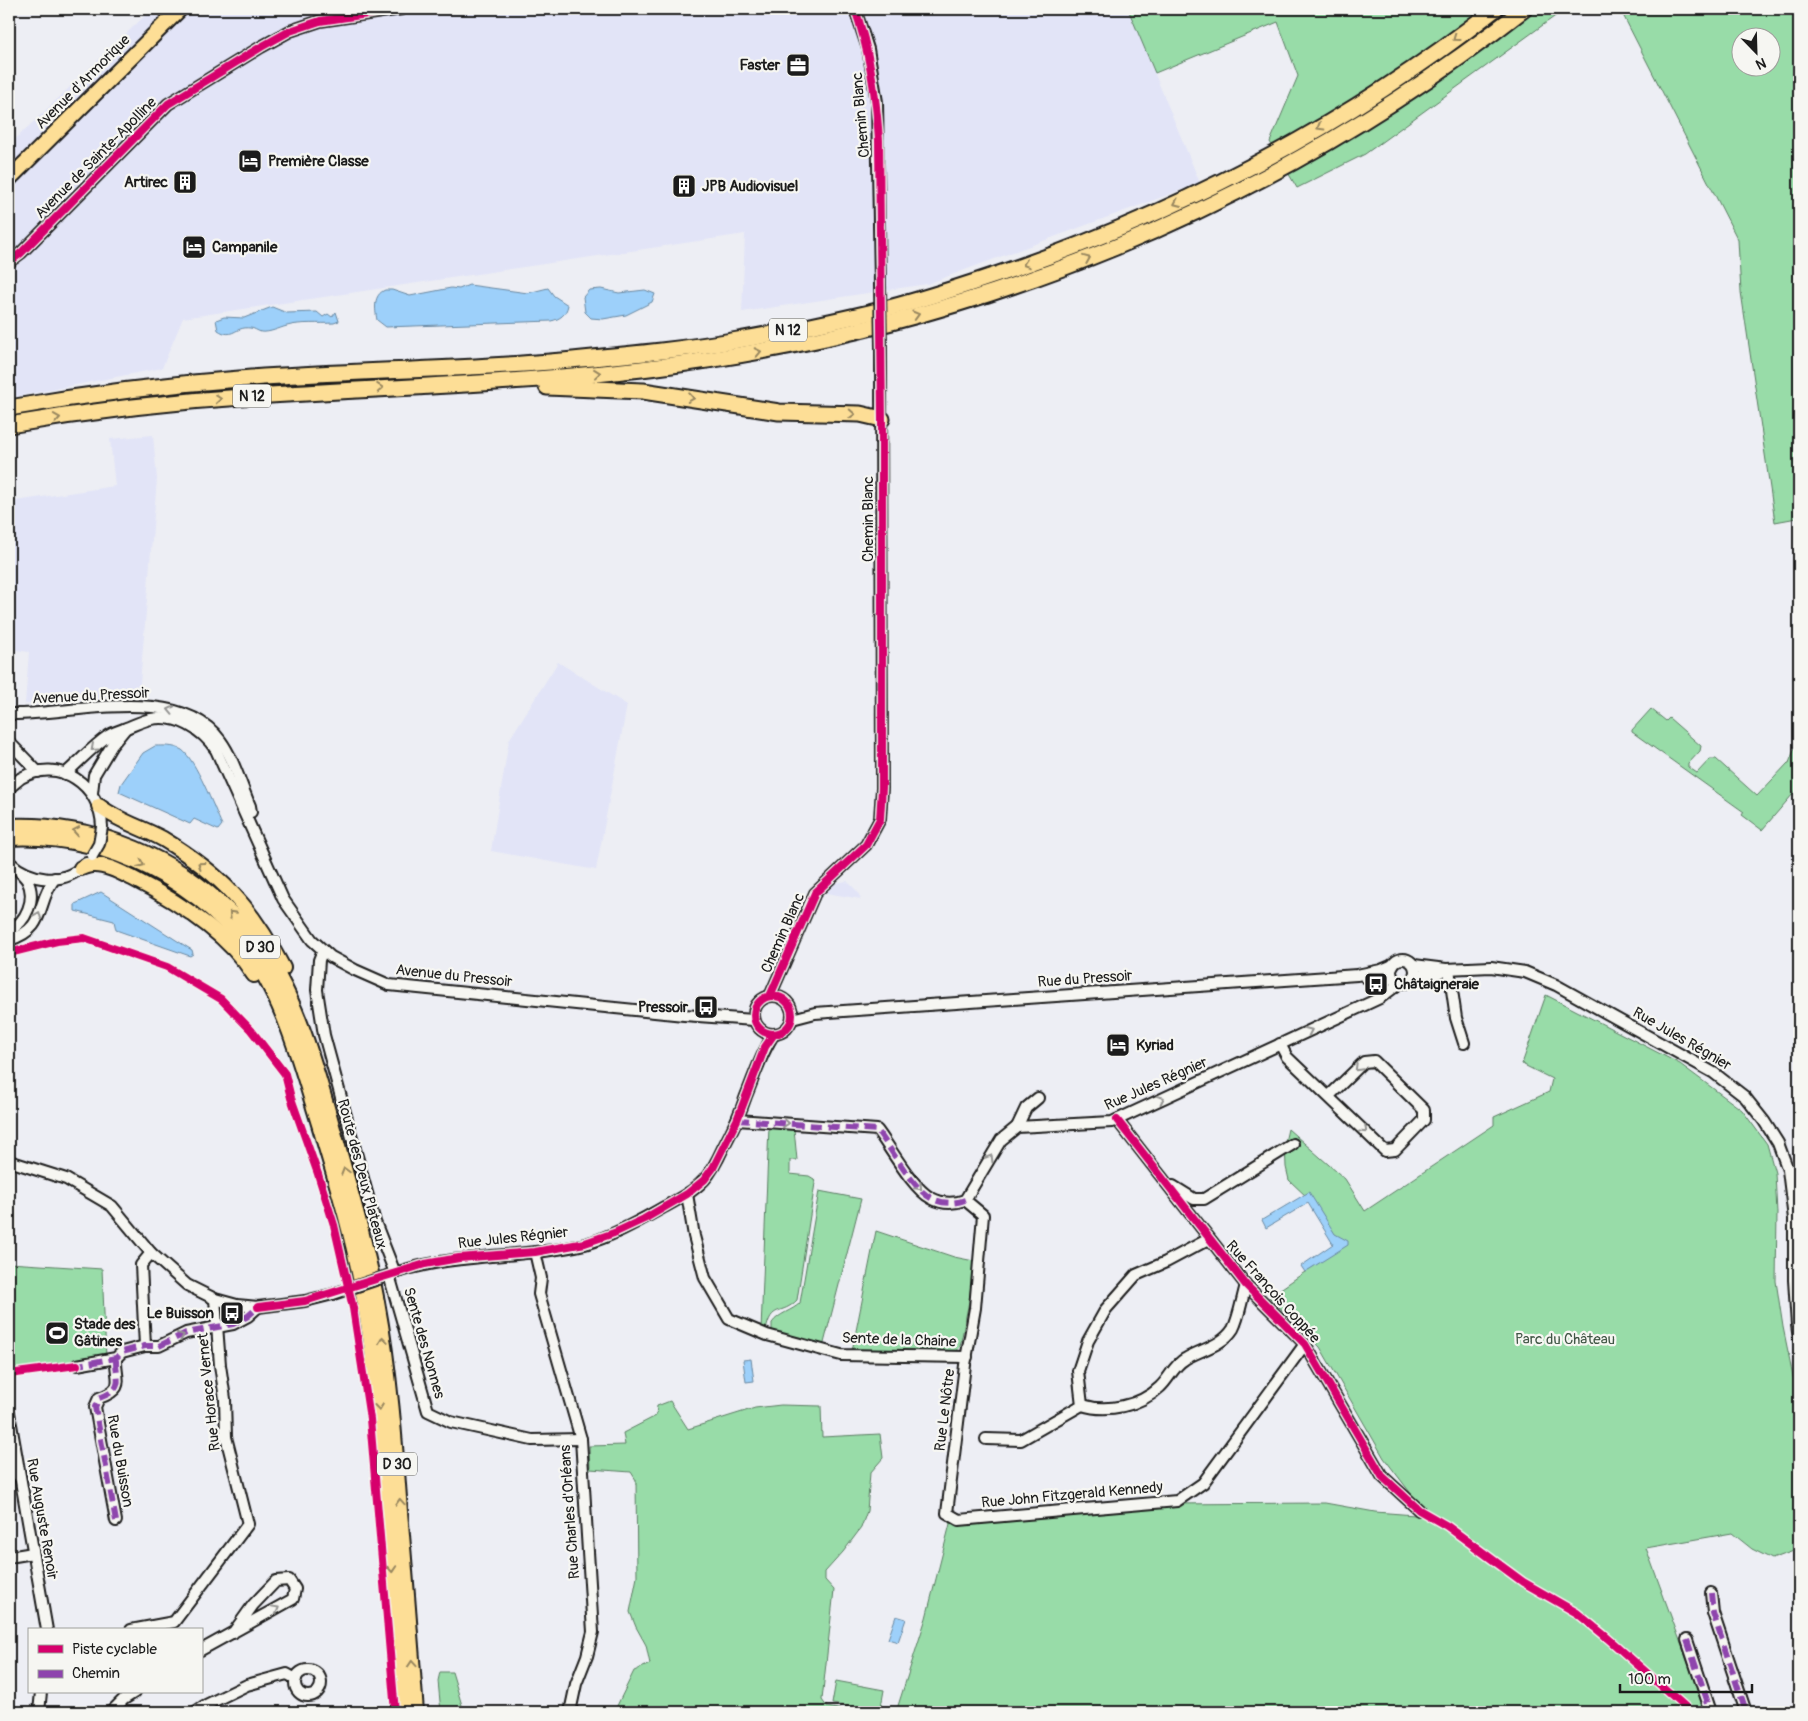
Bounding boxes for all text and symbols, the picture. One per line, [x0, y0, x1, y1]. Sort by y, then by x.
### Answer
north arrow [1730, 28, 1780, 78]
street label: Avenue d'Armorique [32, 30, 135, 133]
one-way arrow [1452, 32, 1462, 41]
office icon: Faster [785, 52, 811, 78]
text: N [1753, 54, 1769, 73]
place label: Faster [739, 56, 781, 75]
street label: Chemin Blanc [848, 71, 874, 159]
street label: Avenue de Sainte-Apolline [31, 93, 161, 223]
one-way arrow [1317, 121, 1326, 131]
hotel icon: Première Classe [237, 148, 263, 174]
place label: Première Classe [268, 152, 369, 171]
building icon: Artirec [172, 169, 198, 195]
place label: Artirec [124, 173, 168, 192]
building icon: JPB Audiovisuel [671, 173, 697, 199]
place label: JPB Audiovisuel [702, 177, 798, 196]
one-way arrow [1173, 197, 1182, 207]
hotel icon: Campanile [181, 234, 207, 260]
place label: Campanile [212, 238, 278, 257]
one-way arrow [1082, 255, 1091, 265]
one-way arrow [1022, 258, 1031, 268]
one-way arrow [912, 311, 920, 321]
road number: N 12 [769, 318, 807, 342]
one-way arrow [754, 347, 763, 357]
one-way arrow [593, 368, 601, 379]
one-way arrow [377, 383, 385, 394]
road number: N 12 [233, 384, 271, 408]
one-way arrow [687, 393, 695, 403]
one-way arrow [215, 394, 223, 405]
one-way arrow [849, 409, 857, 420]
one-way arrow [53, 413, 61, 423]
street label: Chemin Blanc [859, 476, 878, 562]
street label: Avenue du Pressoir [32, 683, 151, 709]
one-way arrow [166, 705, 175, 716]
one-way arrow [91, 743, 100, 752]
one-way arrow [71, 826, 80, 836]
one-way arrow [136, 858, 145, 869]
one-way arrow [197, 862, 207, 871]
street label: Chemin Blanc [757, 890, 809, 976]
one-way arrow [32, 911, 43, 920]
one-way arrow [229, 911, 238, 920]
road number: D 30 [240, 936, 280, 959]
street label: Avenue du Pressoir [395, 960, 514, 992]
street label: Rue du Pressoir [1037, 966, 1134, 992]
bus stop icon: Châtaigneraie [1363, 971, 1389, 997]
place label: Châtaigneraie [1394, 975, 1479, 994]
bus stop icon: Pressoir [693, 994, 719, 1020]
place label: Pressoir [638, 998, 689, 1017]
street label: Rue Jules Régnier [1629, 1003, 1735, 1075]
one-way arrow [1304, 1026, 1313, 1037]
hotel icon: Kyriad [1105, 1032, 1131, 1058]
place label: Kyriad [1136, 1036, 1174, 1055]
street label: Rue Jules Régnier [1102, 1053, 1211, 1115]
one-way arrow [1354, 1062, 1363, 1071]
one-way arrow [1156, 1095, 1165, 1106]
street label: Route des Deux Plateaux [333, 1097, 391, 1251]
one-way arrow [782, 1118, 790, 1129]
one-way arrow [1358, 1124, 1367, 1133]
one-way arrow [984, 1155, 994, 1164]
one-way arrow [340, 1167, 351, 1176]
one-way arrow [913, 1181, 922, 1190]
street label: Rue Jules Régnier [457, 1223, 570, 1253]
street label: Rue François Coppée [1222, 1237, 1325, 1348]
street label: Sente des Nonnes [399, 1285, 449, 1401]
bus stop icon: Le Buisson [219, 1300, 245, 1326]
place label: Le Buisson [146, 1304, 215, 1323]
place label: Stade des Gâtines [74, 1315, 136, 1351]
sports icon: Stade des Gâtines [44, 1320, 70, 1346]
street label: Sente de la Chaine [841, 1329, 957, 1352]
park label: Parc du Château [1515, 1330, 1615, 1349]
street label: Rue Horace Vernet [193, 1331, 225, 1452]
one-way arrow [176, 1332, 185, 1343]
one-way arrow [378, 1336, 389, 1344]
street label: Rue Le Nôtre [931, 1367, 960, 1452]
one-way arrow [374, 1403, 385, 1411]
street label: Rue du Buisson [103, 1413, 137, 1509]
street label: Rue Charles d'Orléans [556, 1444, 584, 1580]
road number: D 30 [377, 1452, 417, 1476]
street label: Rue Auguste Renoir [22, 1457, 62, 1582]
street label: Rue John Fitzgerald Kennedy [980, 1478, 1164, 1512]
one-way arrow [394, 1497, 405, 1505]
one-way arrow [386, 1565, 397, 1573]
one-way arrow [271, 1605, 280, 1615]
legend [28, 1628, 202, 1694]
text: Piste cyclable [72, 1640, 157, 1659]
one-way arrow [407, 1659, 418, 1667]
scale bar [1620, 1661, 1753, 1693]
text: Chemin [72, 1664, 120, 1683]
text: 100 m [1628, 1670, 1671, 1689]

